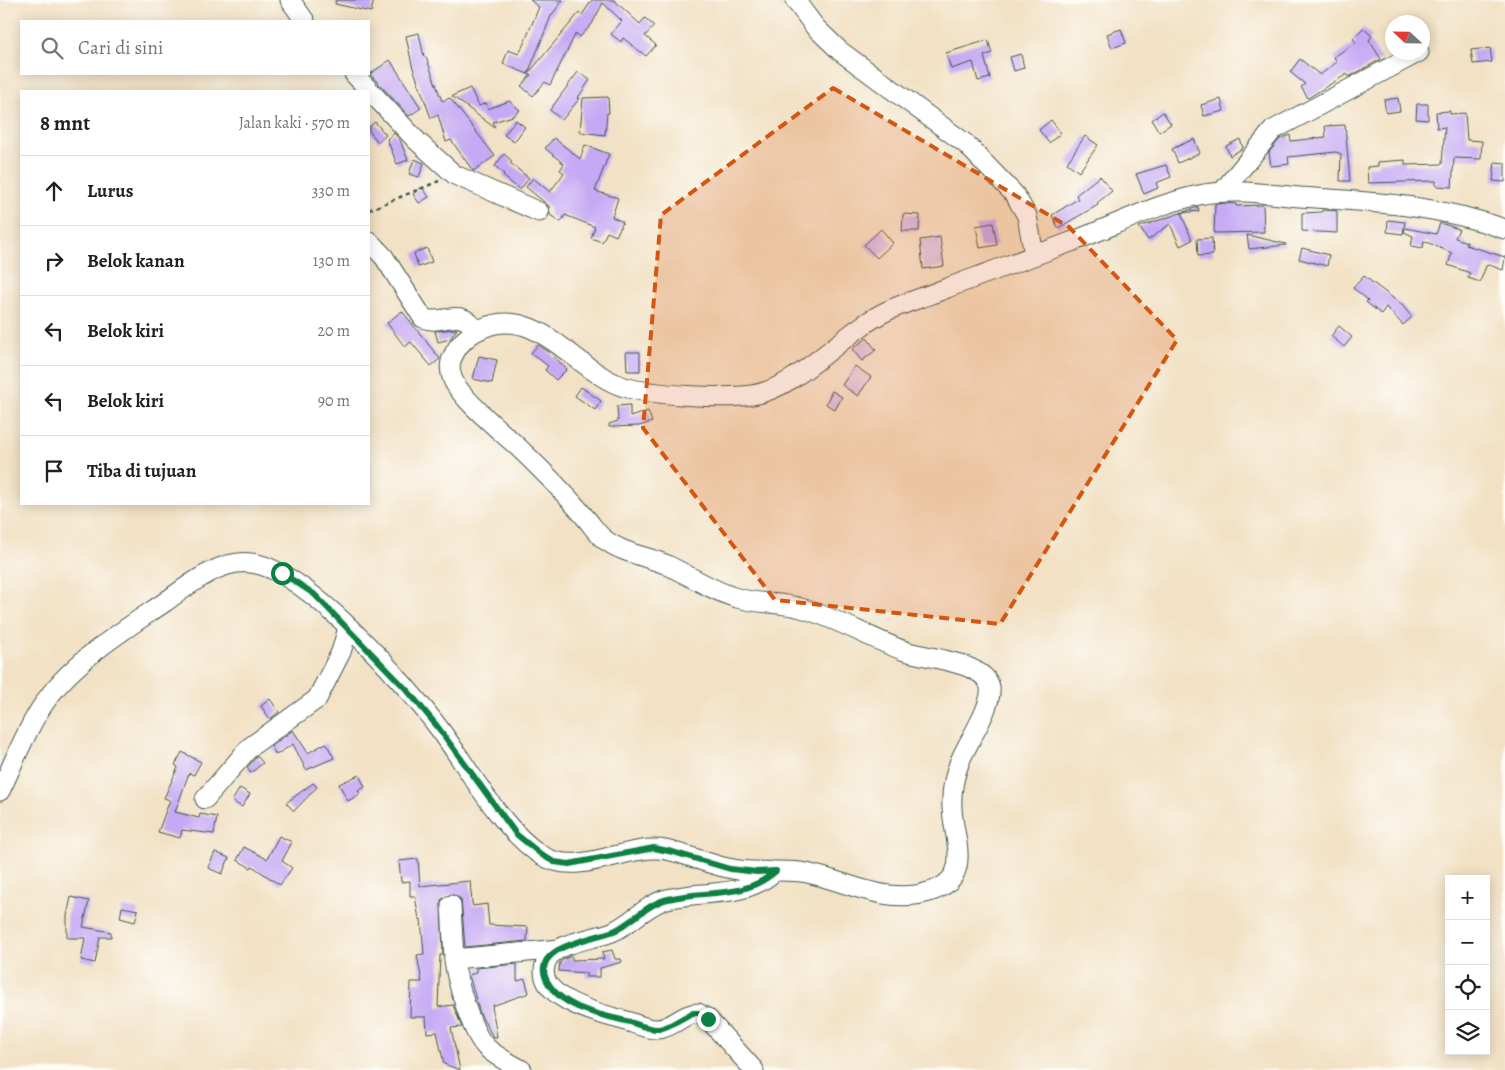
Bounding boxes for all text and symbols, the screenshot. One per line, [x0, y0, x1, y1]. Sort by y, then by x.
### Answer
north arrow [1385, 15, 1430, 60]
search box [20, 20, 370, 75]
icon: search [38, 34, 66, 62]
text: Cari di sini [78, 35, 163, 61]
text: 8 mnt [40, 109, 90, 137]
text: Jalan kaki · 570 m [239, 112, 350, 134]
icon: ahead [40, 177, 68, 205]
text: Lurus [87, 178, 133, 204]
text: 330 m [312, 180, 350, 202]
icon: right [40, 247, 68, 275]
text: Belok kanan [87, 248, 185, 274]
text: 130 m [313, 250, 350, 272]
icon: left [40, 317, 68, 345]
text: Belok kiri [87, 318, 164, 344]
text: 20 m [317, 320, 350, 342]
icon: left [40, 387, 68, 415]
text: Belok kiri [87, 388, 164, 414]
text: 90 m [318, 390, 350, 412]
icon: arrive [40, 457, 68, 485]
text: Tiba di tujuan [87, 458, 196, 484]
route start [271, 562, 294, 585]
map controls [1445, 875, 1490, 1055]
button: + [1445, 875, 1490, 920]
button: − [1445, 920, 1490, 965]
button: locate [1445, 965, 1490, 1010]
route end [697, 1008, 720, 1031]
button: layers [1445, 1010, 1490, 1055]

